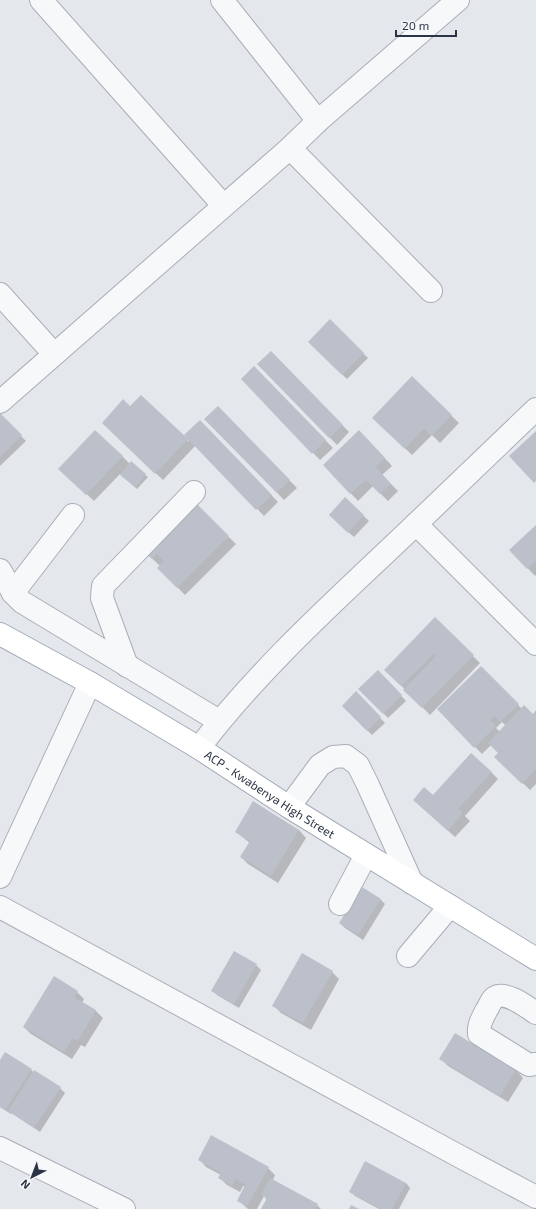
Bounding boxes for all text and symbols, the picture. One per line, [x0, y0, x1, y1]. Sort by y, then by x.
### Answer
scale bar [396, 12, 456, 38]
text: 20 m [402, 18, 429, 32]
street label: ACP - Kwabenya High Street [202, 747, 338, 841]
north arrow [12, 1157, 52, 1197]
text: N [18, 1177, 32, 1192]

